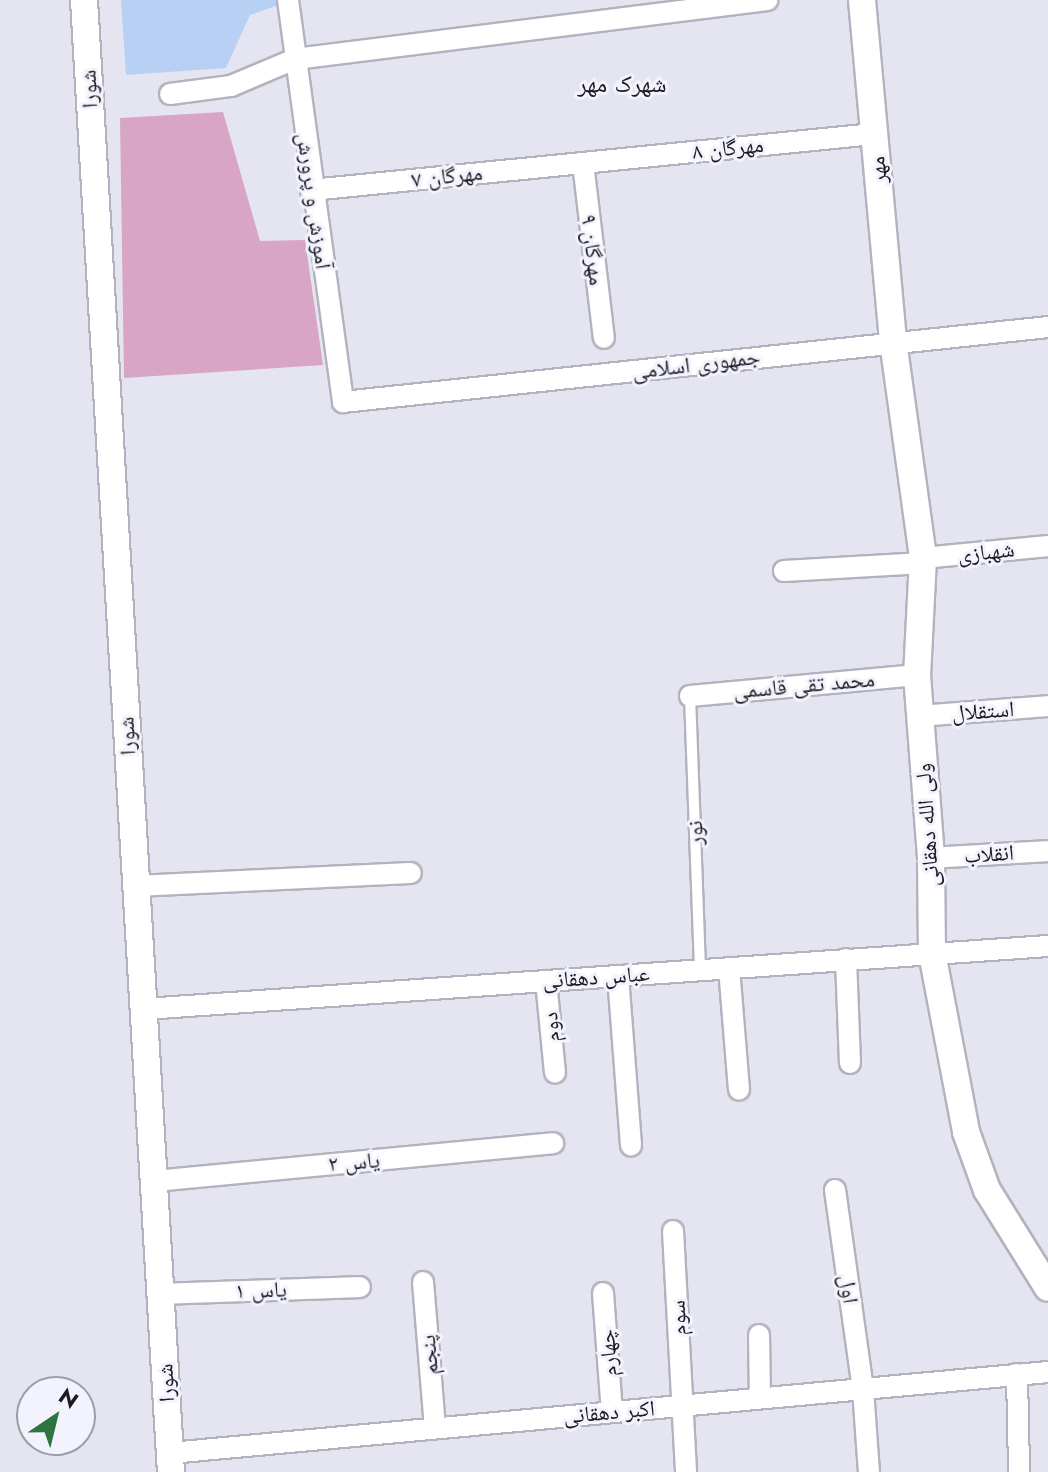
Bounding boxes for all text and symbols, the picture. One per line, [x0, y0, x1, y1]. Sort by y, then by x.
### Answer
street label: شورا [75, 69, 103, 109]
district label: شهرک مهر [578, 70, 666, 98]
street label: آموزش و پرورش [291, 131, 337, 271]
street label: مهرگان ۸ [691, 131, 765, 165]
street label: مهر [864, 155, 892, 185]
street label: مهرگان ۷ [410, 159, 484, 193]
street label: مهرگان ۹ [576, 213, 610, 287]
street label: جمهوری اسلامی [631, 343, 761, 385]
street label: شهبازی [956, 536, 1016, 568]
street label: محمد تقی قاسمی [732, 666, 876, 704]
street label: استقلال [951, 696, 1015, 726]
street label: شورا [113, 716, 141, 756]
street label: ولی الله دهقانی [910, 762, 944, 888]
street label: نور [681, 820, 709, 846]
street label: انقلاب [963, 839, 1015, 869]
street label: عباس دهقانی [541, 960, 651, 994]
street label: دوم [537, 1011, 565, 1043]
street label: یاس ۲ [327, 1147, 381, 1177]
street label: اول [834, 1273, 864, 1305]
street label: یاس ۱ [235, 1276, 287, 1304]
street label: سوم [664, 1300, 692, 1336]
street label: چهارم [593, 1329, 623, 1377]
street label: پنجم [414, 1334, 444, 1376]
street label: شورا [152, 1363, 180, 1403]
north arrow [16, 1376, 96, 1456]
text: N [52, 1380, 85, 1416]
street label: اکبر دهقانی [562, 1395, 656, 1429]

